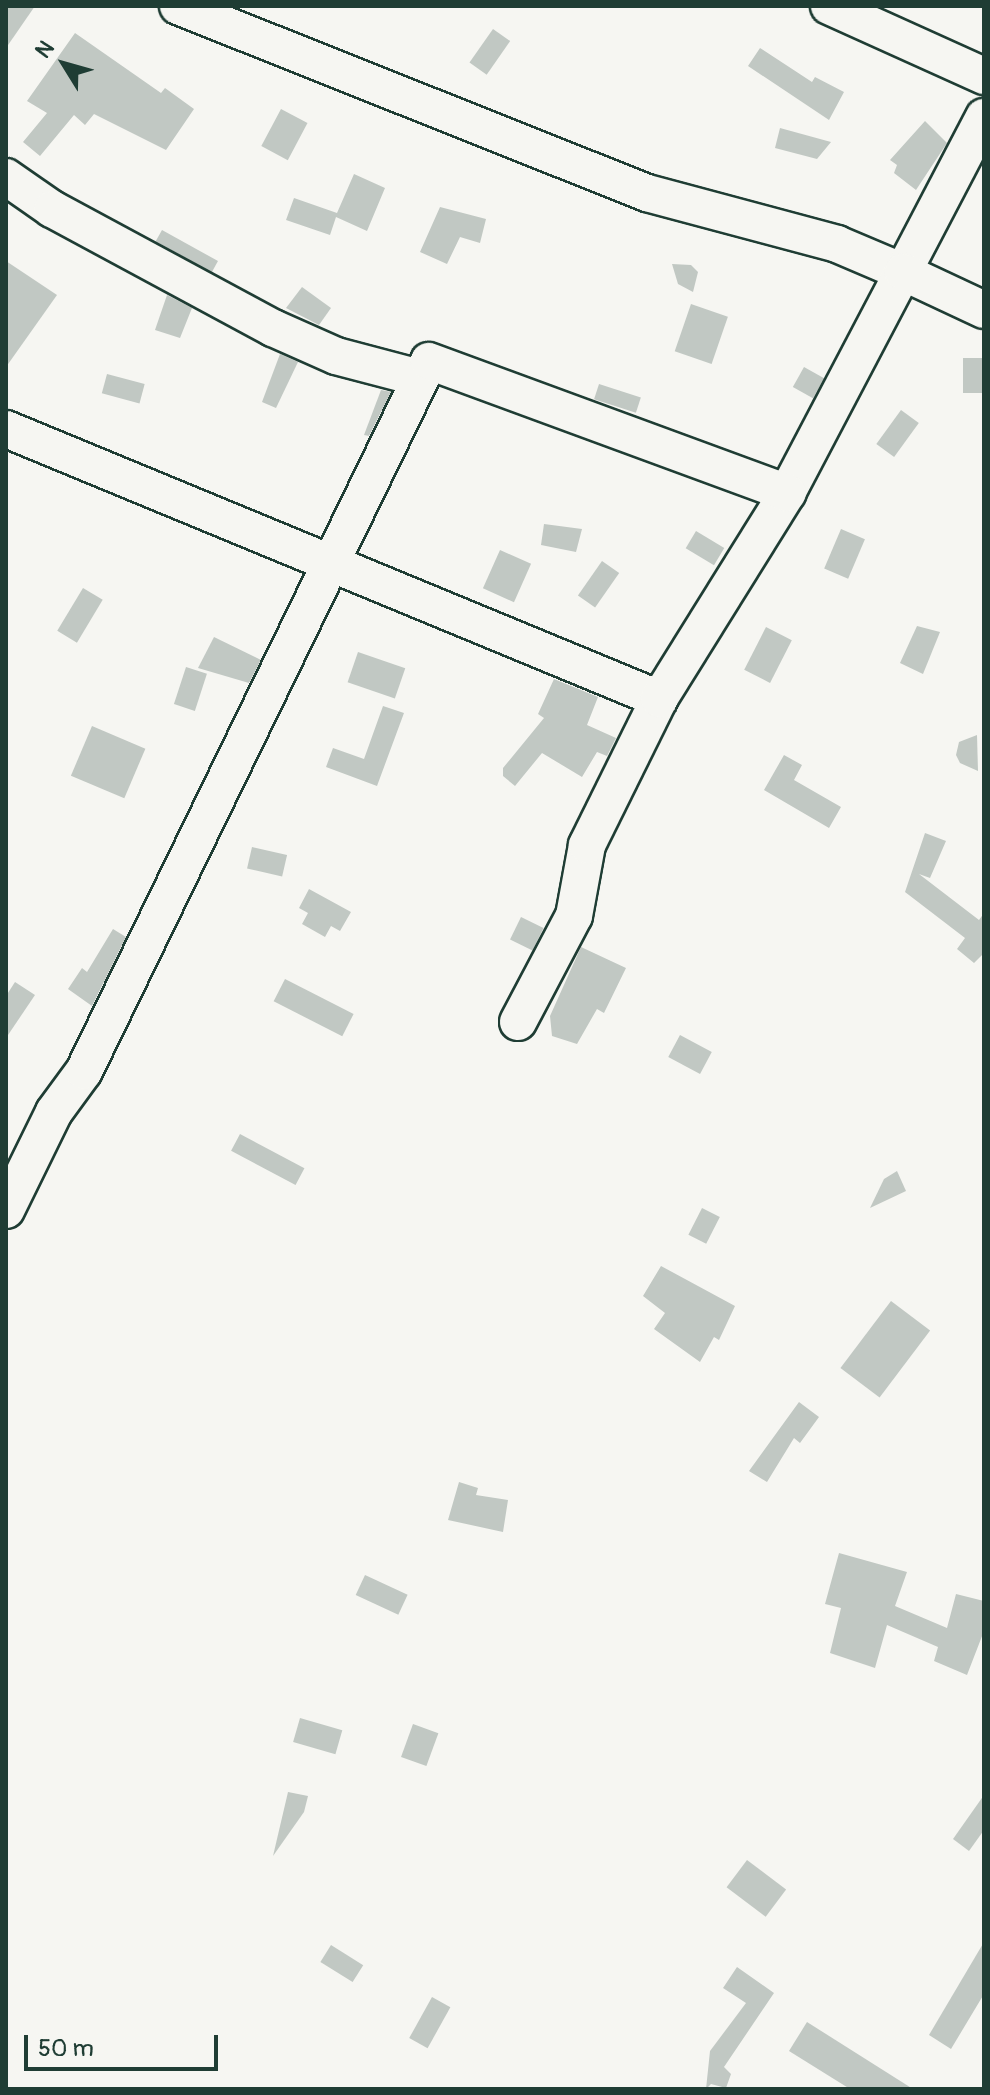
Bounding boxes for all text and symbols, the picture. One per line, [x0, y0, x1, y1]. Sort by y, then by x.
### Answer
north arrow [24, 24, 104, 104]
text: N [29, 35, 60, 64]
scale bar [28, 2019, 222, 2069]
text: 50 m [38, 2034, 94, 2063]

